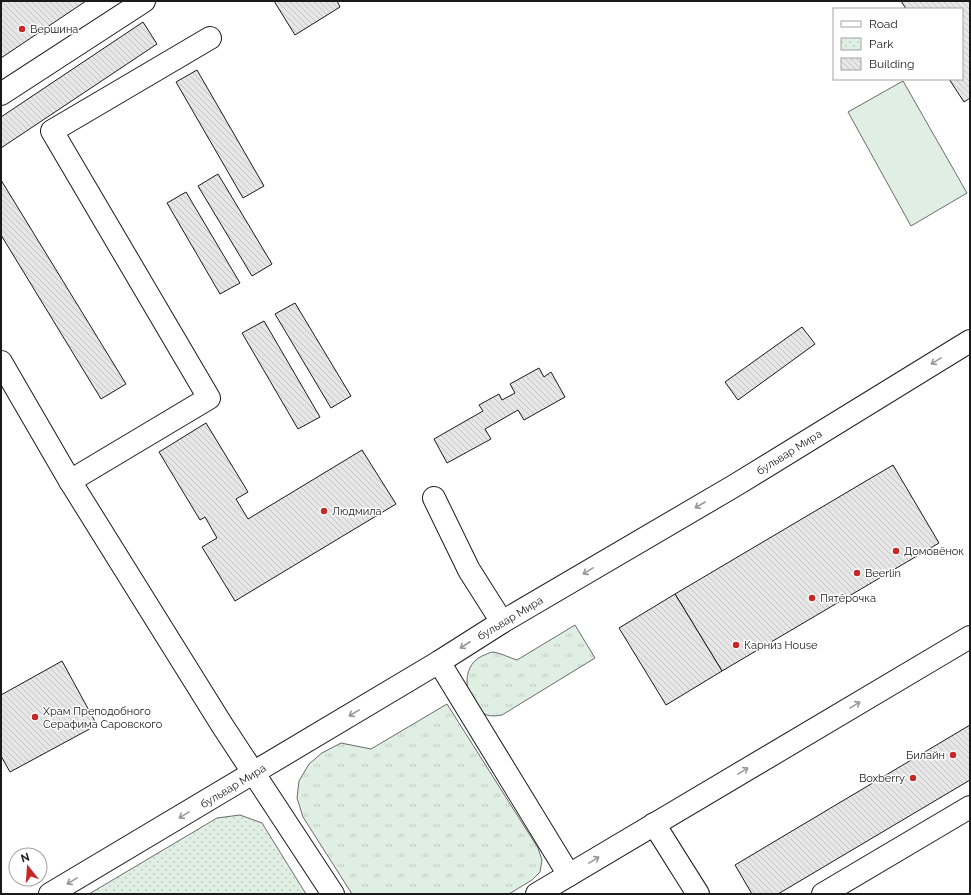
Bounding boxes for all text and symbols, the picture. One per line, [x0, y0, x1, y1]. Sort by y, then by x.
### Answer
legend [833, 8, 963, 80]
text: Road [869, 17, 898, 31]
place label: Вершина [30, 23, 78, 36]
marker: Вершина [17, 24, 27, 34]
text: Park [869, 37, 894, 51]
text: Building [869, 57, 915, 71]
one-way arrow [931, 356, 942, 365]
street label: бульвар Мира [754, 427, 824, 478]
one-way arrow [695, 502, 707, 510]
place label: Людмила [332, 505, 381, 518]
marker: Людмила [319, 506, 329, 516]
place label: Домовёнок [904, 545, 964, 558]
marker: Домовёнок [891, 546, 901, 556]
one-way arrow [583, 567, 594, 575]
place label: Beerlin [865, 567, 901, 580]
marker: Beerlin [852, 568, 862, 578]
place label: Пятёрочка [820, 592, 876, 605]
marker: Пятёрочка [807, 593, 817, 603]
street label: бульвар Мира [475, 594, 546, 643]
place label: Карниз House [744, 639, 818, 652]
marker: Карниз House [731, 640, 741, 650]
one-way arrow [460, 641, 471, 649]
one-way arrow [849, 700, 861, 708]
place label: Храм Преподобного Серафима Саровского [43, 705, 163, 731]
one-way arrow [349, 709, 360, 717]
marker: Храм Преподобного Серафима Саровского [30, 712, 40, 722]
place label: Билайн [906, 749, 945, 762]
marker: Билайн [948, 750, 958, 760]
street label: бульвар Мира [198, 762, 269, 811]
one-way arrow [737, 767, 748, 775]
place label: Boxberry [859, 772, 905, 785]
marker: Boxberry [908, 773, 918, 783]
one-way arrow [178, 811, 190, 819]
north arrow [8, 847, 48, 887]
text: N [19, 850, 31, 865]
one-way arrow [588, 856, 600, 864]
one-way arrow [66, 877, 78, 885]

